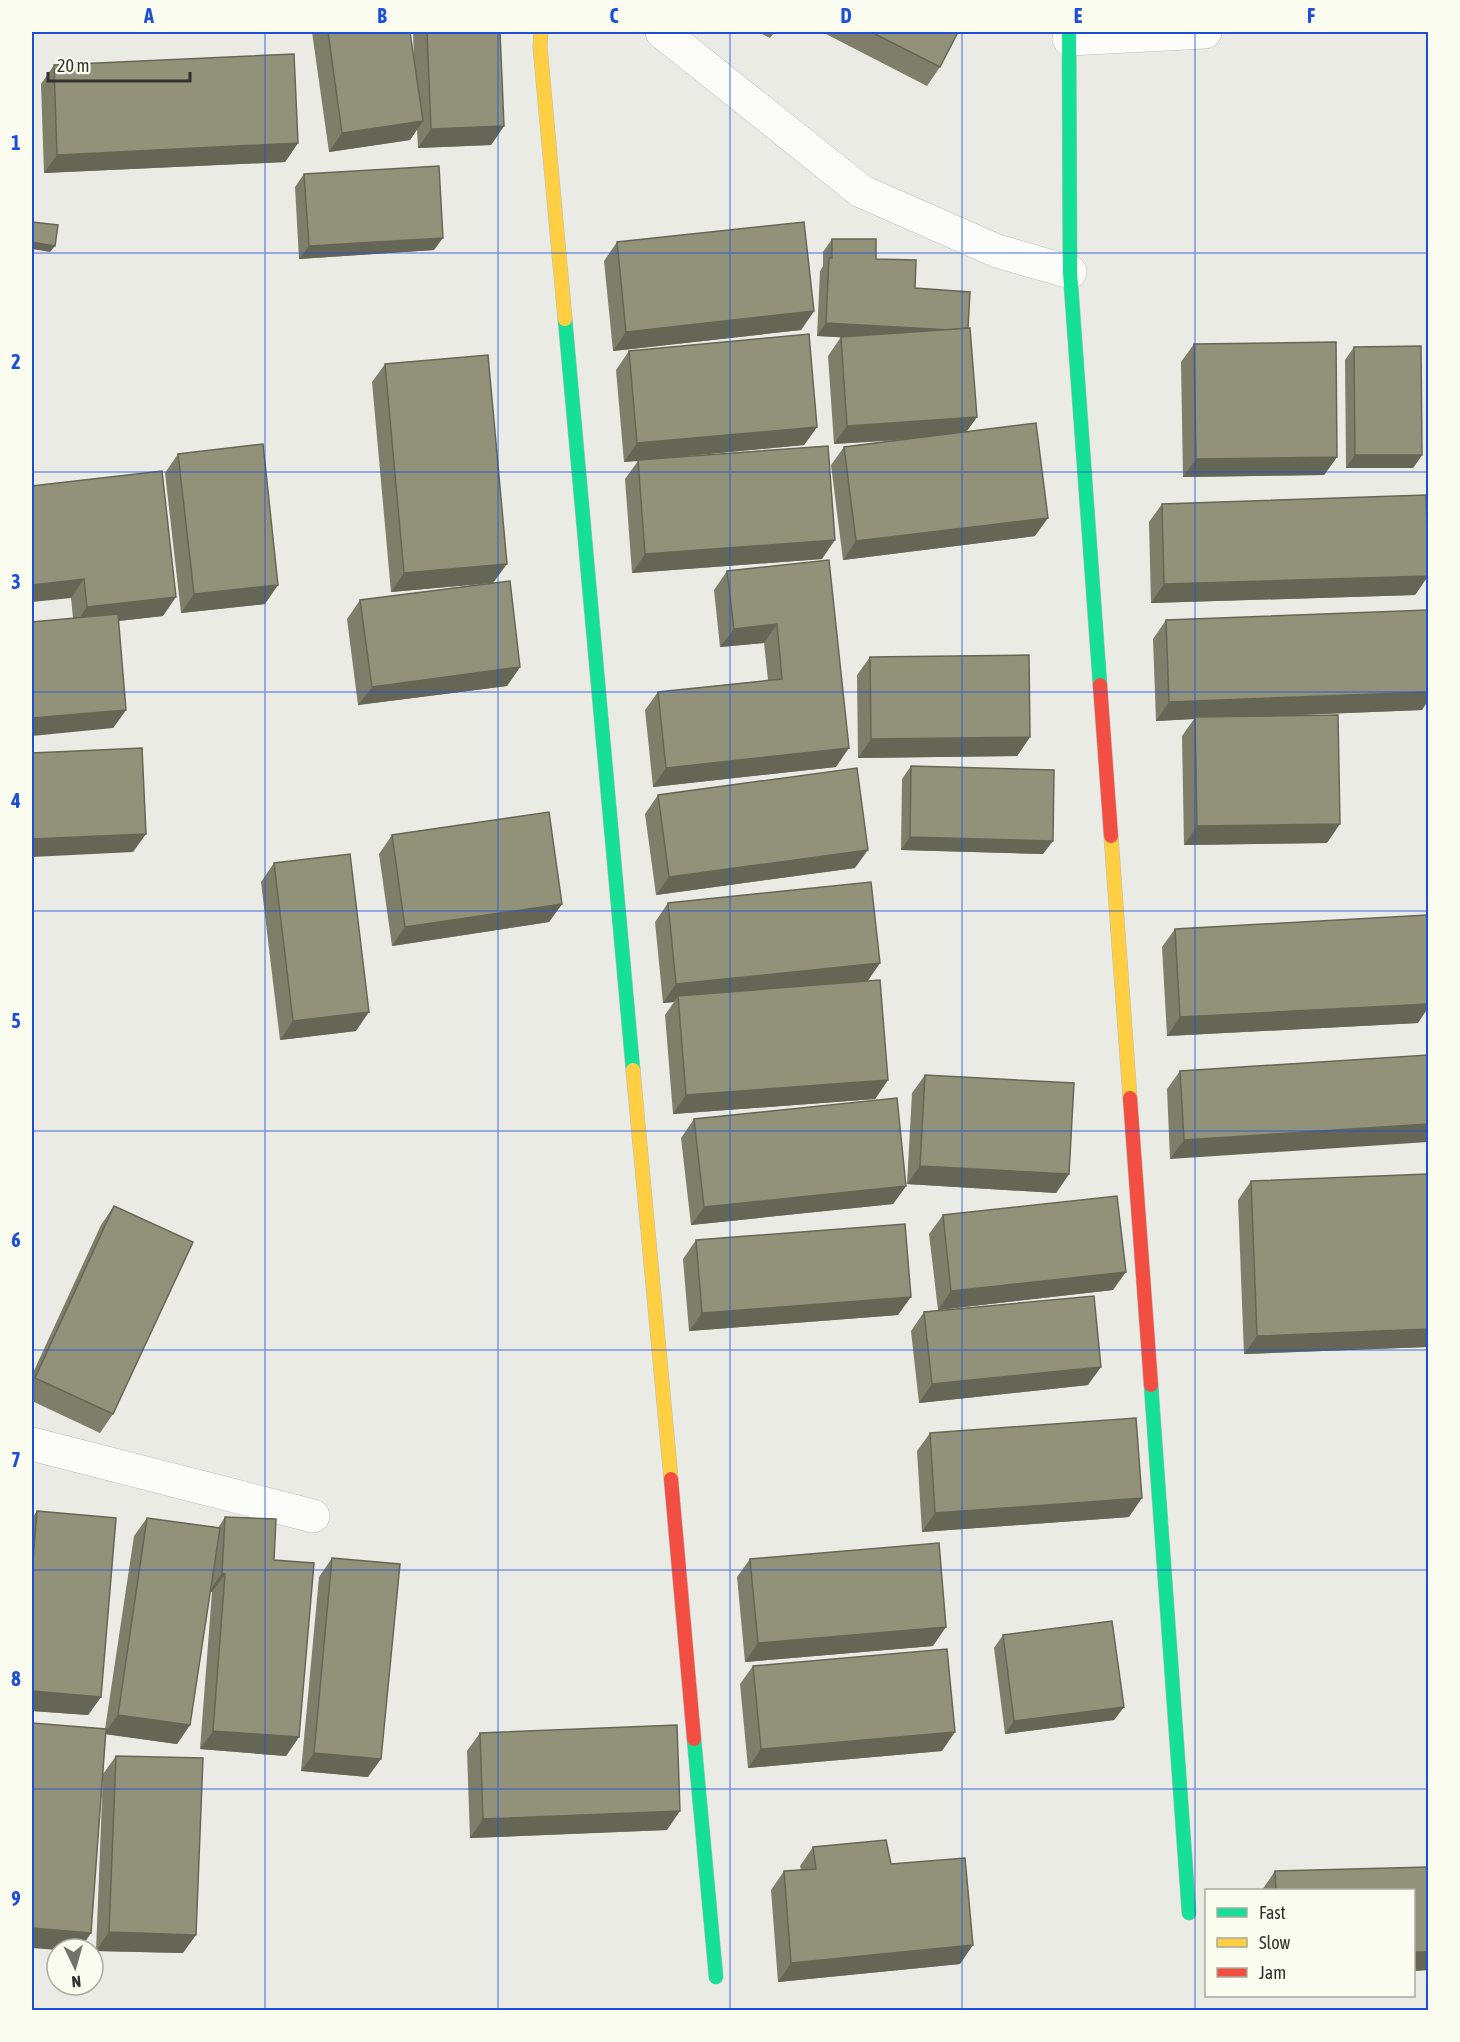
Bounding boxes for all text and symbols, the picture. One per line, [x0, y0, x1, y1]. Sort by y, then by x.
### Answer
text: A [143, 4, 154, 27]
text: B [377, 4, 387, 27]
text: C [610, 4, 619, 27]
text: D [840, 4, 852, 27]
text: E [1074, 4, 1083, 27]
text: F [1307, 4, 1315, 27]
scale bar [48, 45, 190, 83]
text: 20 m [57, 55, 89, 76]
text: 1 [11, 131, 21, 154]
text: 2 [11, 350, 21, 373]
text: 3 [11, 570, 21, 593]
text: 4 [10, 789, 21, 812]
text: 5 [11, 1009, 21, 1032]
text: 6 [11, 1228, 21, 1251]
text: 7 [11, 1448, 21, 1471]
text: 8 [11, 1667, 21, 1690]
text: 9 [11, 1887, 21, 1910]
legend [1205, 1889, 1415, 1997]
text: Fast [1259, 1902, 1286, 1923]
text: Slow [1259, 1932, 1290, 1953]
north arrow [45, 1937, 105, 1997]
text: Jam [1259, 1962, 1286, 1983]
text: N [71, 1973, 82, 1991]

